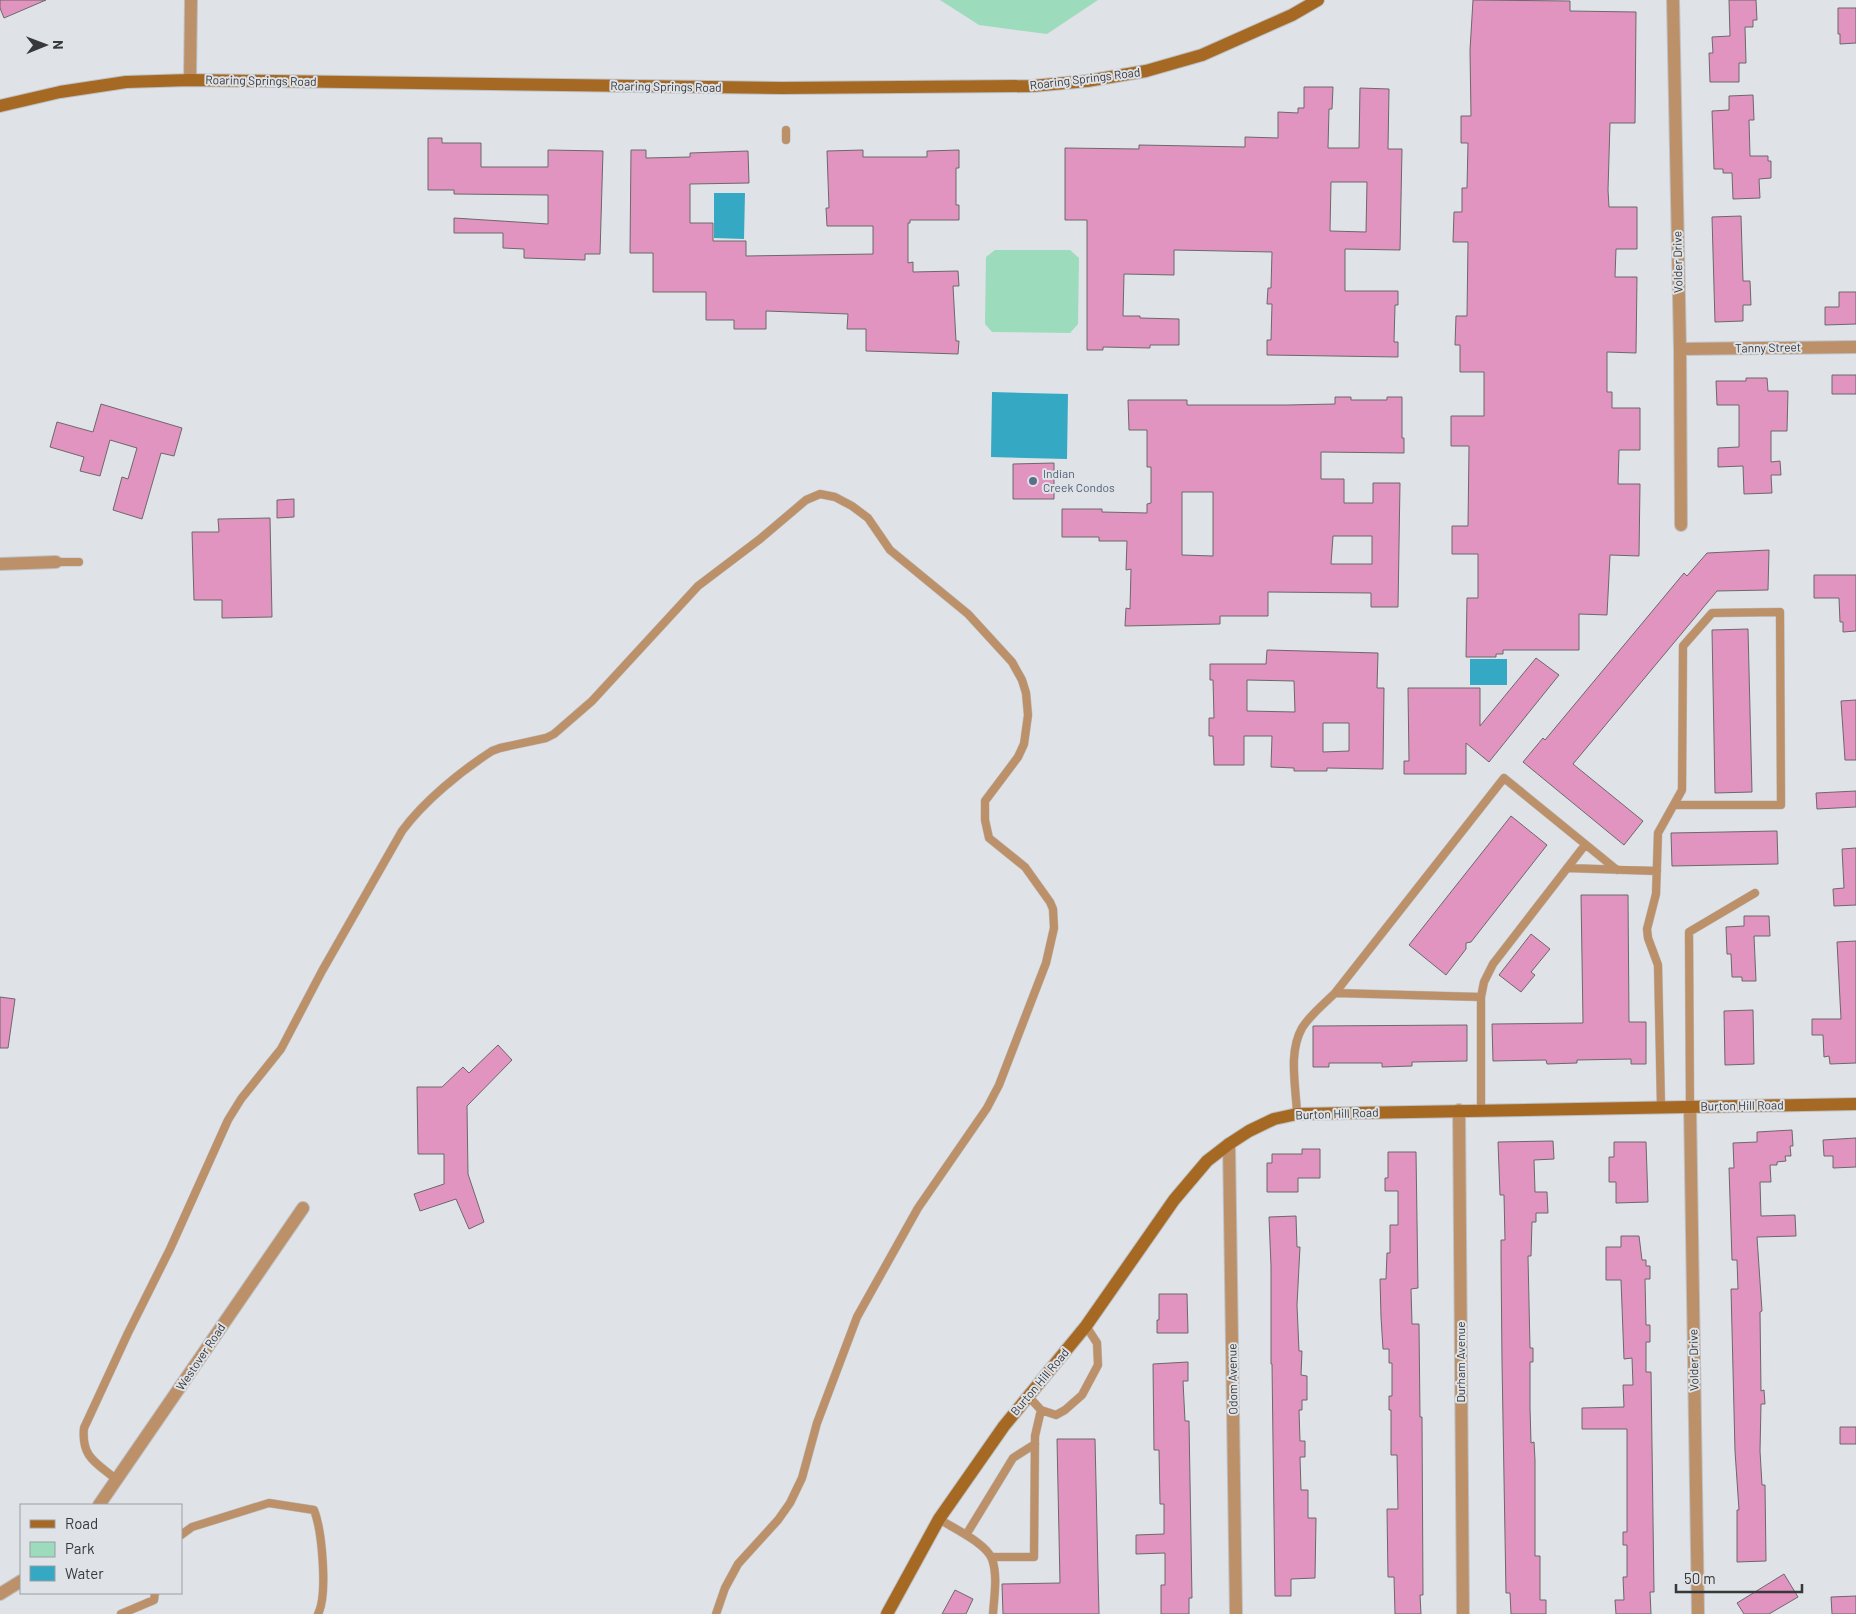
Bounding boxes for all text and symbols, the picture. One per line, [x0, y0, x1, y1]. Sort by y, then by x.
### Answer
north arrow [20, 20, 70, 70]
text: N [50, 40, 67, 50]
street label: Roaring Springs Road [1029, 64, 1141, 92]
street label: Roaring Springs Road [205, 72, 317, 88]
street label: Roaring Springs Road [610, 78, 722, 94]
street label: Volder Drive [1669, 231, 1685, 293]
street label: Tanny Street [1735, 339, 1801, 355]
place label: Indian Creek Condos [1043, 466, 1115, 494]
marker: Indian Creek Condos [1027, 475, 1039, 487]
street label: Burton Hill Road [1700, 1097, 1784, 1113]
street label: Burton Hill Road [1295, 1105, 1379, 1121]
street label: Westover Road [173, 1320, 228, 1393]
street label: Durham Avenue [1453, 1321, 1467, 1403]
street label: Volder Drive [1685, 1329, 1701, 1391]
street label: Odom Avenue [1224, 1343, 1240, 1415]
street label: Burton Hill Road [1007, 1345, 1071, 1418]
legend [20, 1504, 182, 1594]
text: Road [65, 1514, 98, 1532]
text: Park [65, 1539, 95, 1557]
scale bar [1676, 1562, 1802, 1594]
text: Water [65, 1564, 104, 1582]
text: 50 m [1684, 1569, 1716, 1587]

